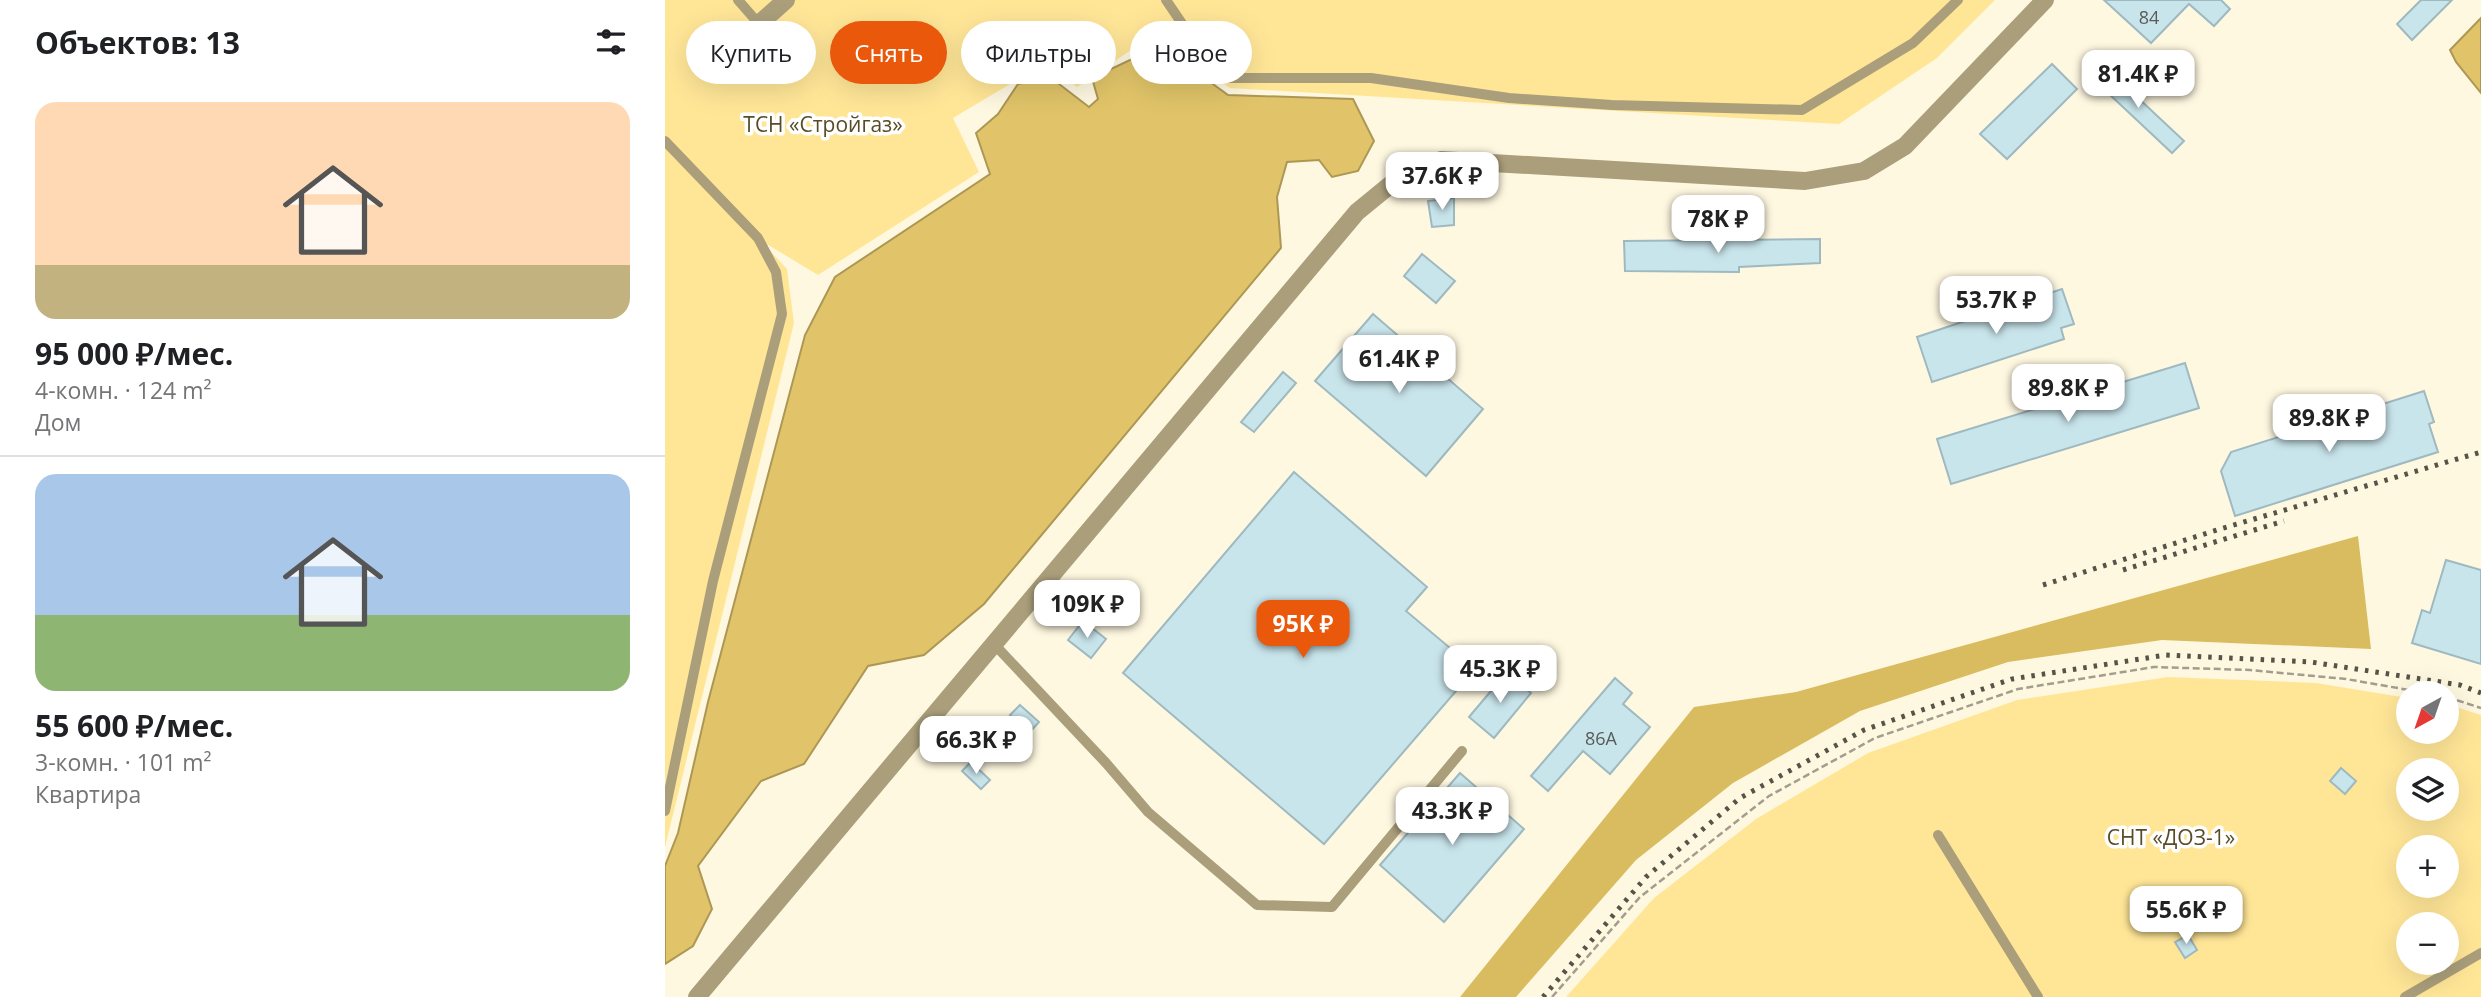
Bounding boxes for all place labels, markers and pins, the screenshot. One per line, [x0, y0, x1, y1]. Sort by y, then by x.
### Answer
pin: 81.4K ₽ [2073, 50, 2203, 110]
pin: 37.6K ₽ [1377, 152, 1507, 212]
pin: 78K ₽ [1669, 196, 1767, 255]
pin: 53.7K ₽ [1931, 276, 2061, 336]
pin: 61.4K ₽ [1334, 336, 1464, 395]
pin: 89.8K ₽ [2003, 364, 2133, 424]
pin: 89.8K ₽ [2264, 394, 2394, 454]
pin: 109K ₽ [1030, 580, 1144, 640]
pin: 95K ₽ [1254, 600, 1352, 660]
pin: 45.3K ₽ [1435, 646, 1565, 705]
pin: 66.3K ₽ [911, 716, 1041, 776]
pin: 43.3K ₽ [1387, 788, 1517, 847]
pin: 55.6K ₽ [2121, 886, 2251, 946]

